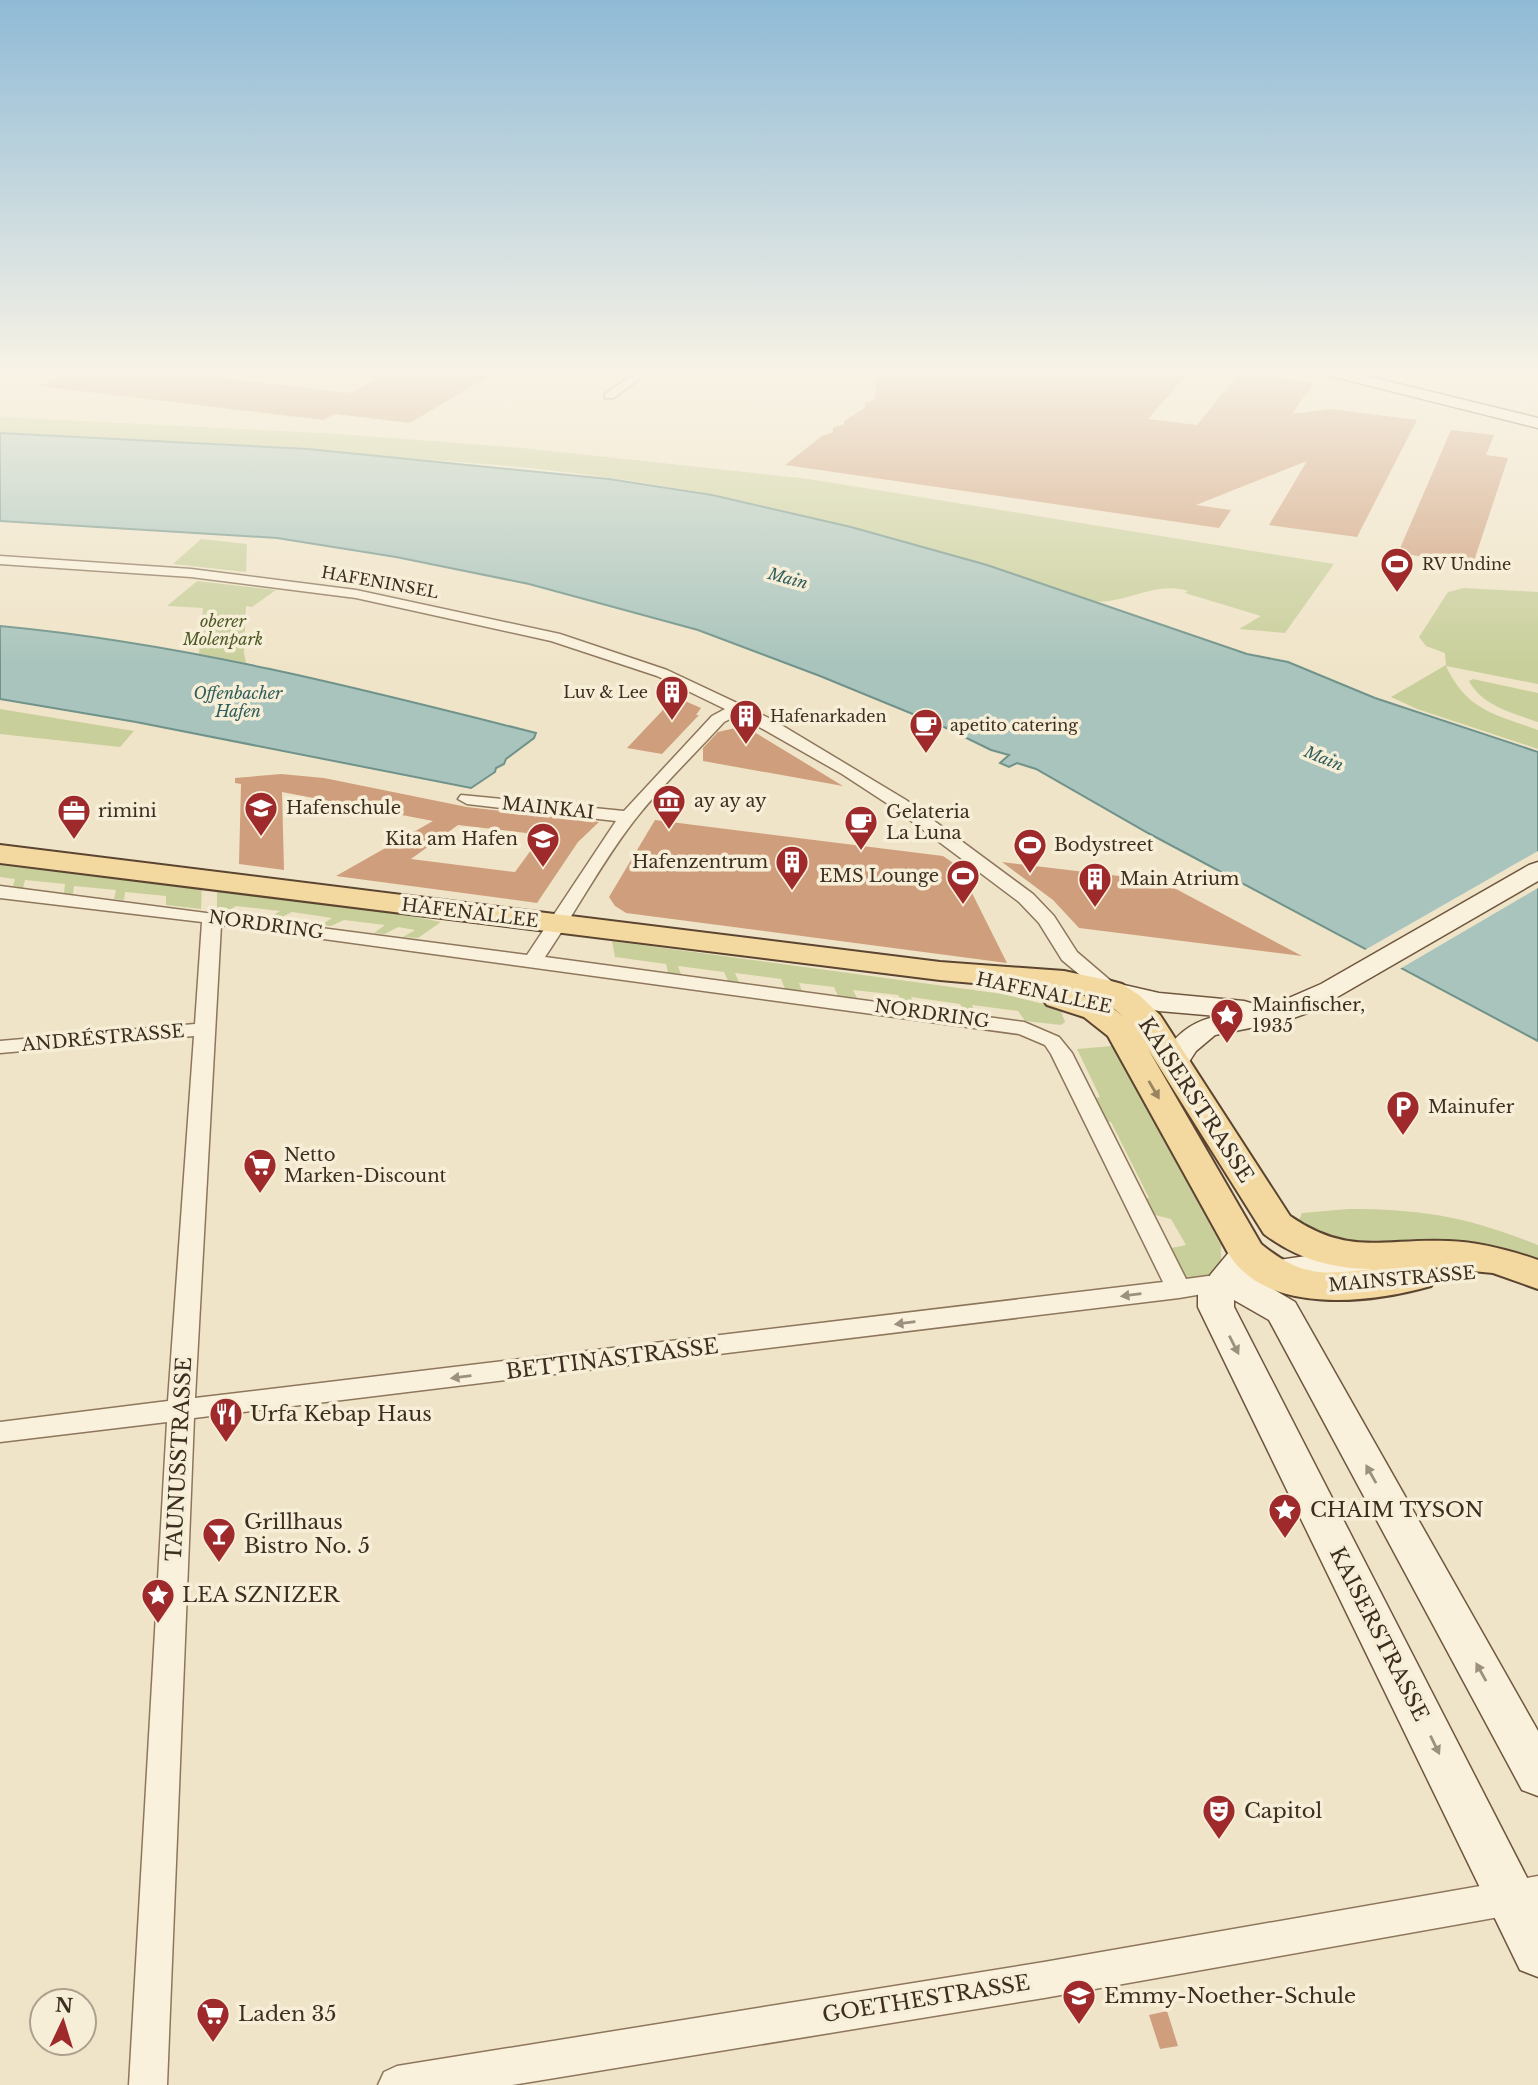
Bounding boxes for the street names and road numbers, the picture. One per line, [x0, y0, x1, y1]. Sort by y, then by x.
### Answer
street label: HAFENINSEL [320, 562, 440, 602]
street label: MAINKAI [501, 792, 595, 824]
street label: HAFENALLEE [400, 894, 540, 932]
street label: NORDRING [207, 906, 325, 944]
street label: HAFENALLEE [974, 968, 1114, 1018]
street label: NORDRING [873, 995, 991, 1033]
street label: KAISERSTRASSE [1133, 1012, 1259, 1188]
street label: ANDRÉSTRASSE [20, 1019, 185, 1056]
street label: MAINSTRASSE [1328, 1262, 1476, 1296]
street label: BETTINASTRASSE [504, 1333, 720, 1385]
street label: TAUNUSSTRASSE [161, 1356, 197, 1562]
street label: KAISERSTRASSE [1324, 1543, 1434, 1725]
street label: GOETHESTRASSE [820, 1970, 1032, 2028]

